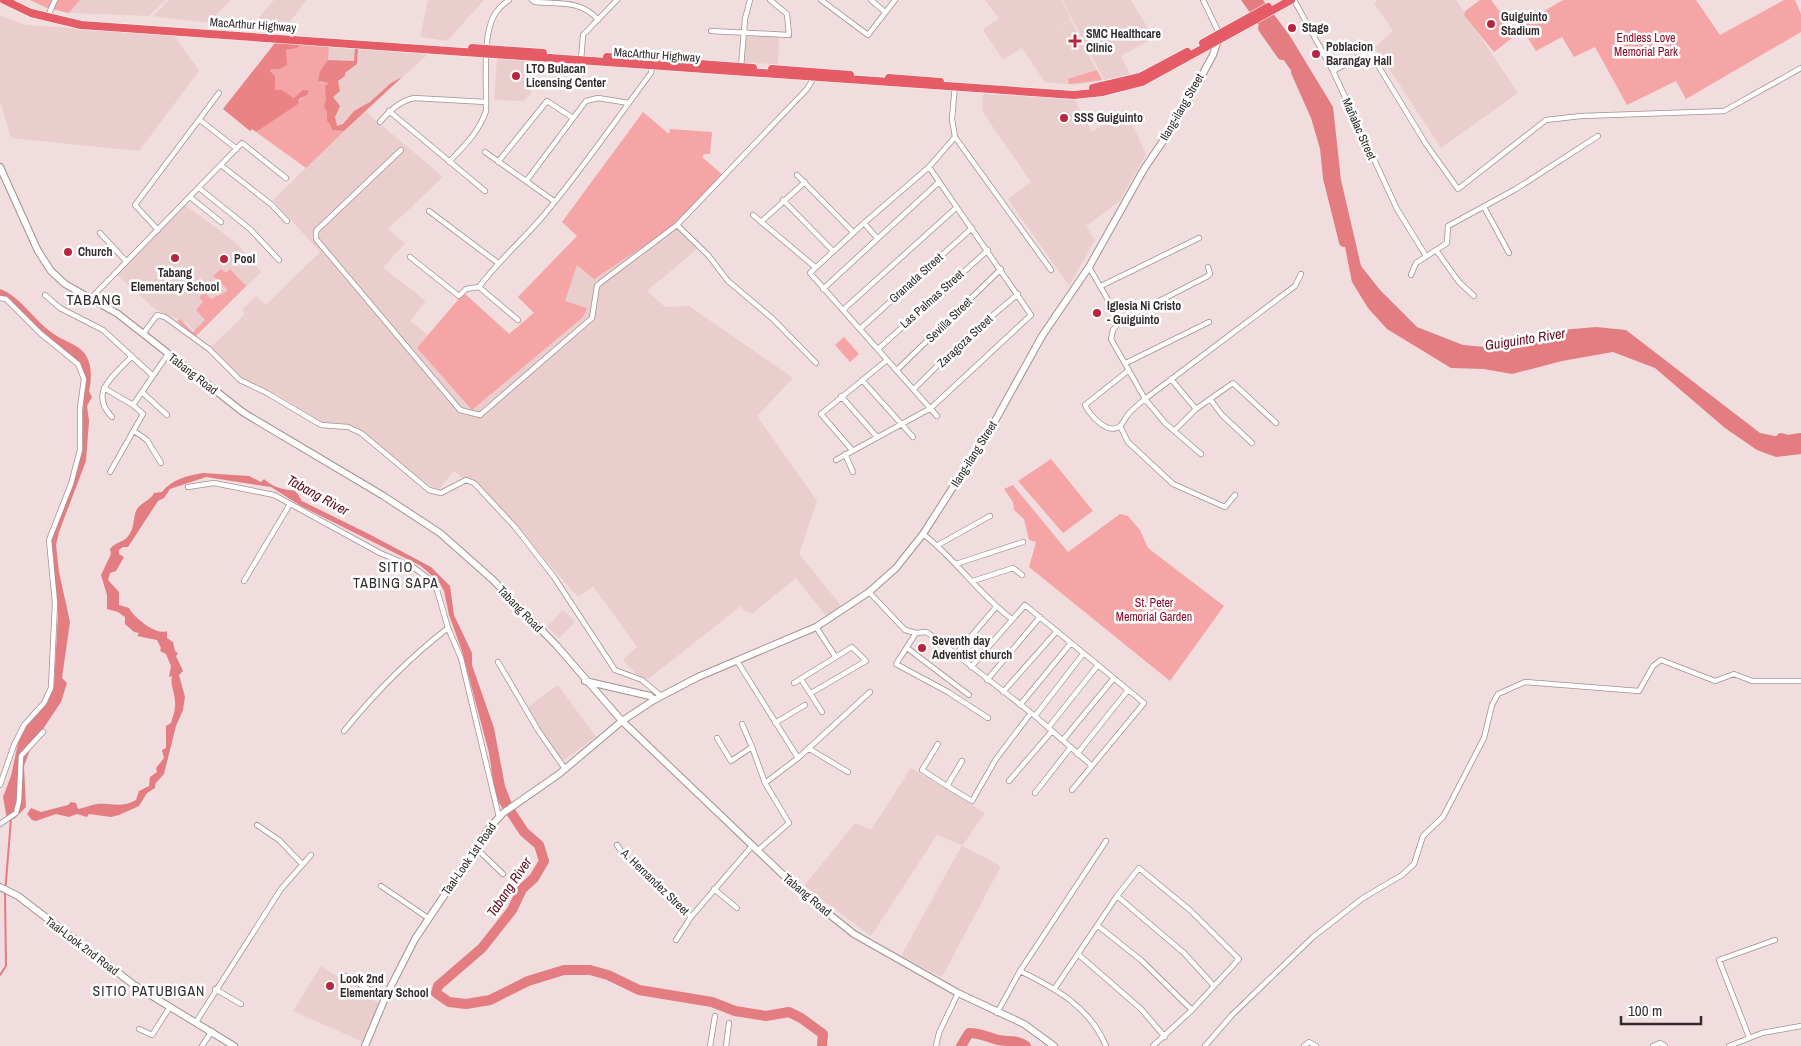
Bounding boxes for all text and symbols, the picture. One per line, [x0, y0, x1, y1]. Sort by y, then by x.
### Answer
place label: Guiguinto Stadium [1501, 9, 1547, 39]
street label: MacArthur Highway [209, 14, 297, 36]
marker: Guiguinto Stadium [1485, 18, 1497, 30]
place label: Stage [1302, 20, 1329, 36]
marker: Stage [1286, 22, 1298, 34]
place label: SMC Healthcare Clinic [1086, 26, 1161, 56]
park label: Endless Love Memorial Park [1614, 30, 1678, 60]
marker: SMC Healthcare Clinic [1068, 34, 1082, 48]
place label: Poblacion Barangay Hall [1326, 39, 1392, 69]
street label: MacArthur Highway [613, 44, 701, 66]
marker: Poblacion Barangay Hall [1310, 48, 1322, 60]
place label: LTO Bulacan Licensing Center [526, 61, 606, 91]
marker: LTO Bulacan Licensing Center [510, 70, 522, 82]
street label: Ilang-ilang Street [1156, 70, 1208, 143]
street label: Mañalac Street [1338, 96, 1380, 163]
place label: SSS Guiguinto [1074, 110, 1143, 126]
marker: SSS Guiguinto [1058, 112, 1070, 124]
place label: Church [78, 244, 112, 260]
marker: Church [62, 246, 74, 258]
street label: Granada Street [886, 249, 947, 306]
place label: Pool [234, 251, 256, 267]
marker: Tabang Elementary School [169, 252, 181, 264]
marker: Pool [218, 253, 230, 265]
place label: Tabang Elementary School [131, 265, 220, 295]
street label: Las Palmas Street [897, 266, 967, 332]
district label: TABANG [66, 289, 122, 310]
street label: Sevilla Street [922, 294, 976, 346]
place label: Iglesia Ni Cristo - Guiguinto [1107, 298, 1181, 328]
marker: Iglesia Ni Cristo - Guiguinto [1091, 307, 1103, 319]
street label: Zaragoza Street [934, 311, 996, 371]
water label: Guiguinto River [1484, 324, 1568, 354]
street label: Tabang Road [165, 350, 221, 398]
street label: Ilang-ilang Street [947, 418, 1001, 490]
water label: Tabang River [284, 471, 353, 520]
district label: SITIO TABING SAPA [353, 558, 439, 592]
street label: Tabang Road [494, 582, 546, 636]
park label: St. Peter Memorial Garden [1116, 595, 1192, 625]
place label: Seventh day Adventist church [932, 633, 1012, 663]
marker: Seventh day Adventist church [916, 642, 928, 654]
street label: Taal-Look 1st Road [438, 820, 500, 898]
street label: A. Hernandez Street [617, 845, 693, 919]
water label: Tabang River [483, 853, 536, 920]
street label: Tabang Road [779, 870, 835, 920]
street label: Taal-Look 2nd Road [42, 913, 122, 979]
place label: Look 2nd Elementary School [340, 971, 429, 1001]
marker: Look 2nd Elementary School [324, 980, 336, 992]
district label: SITIO PATUBIGAN [93, 982, 205, 1000]
scale bar [1621, 994, 1701, 1026]
text: 100 m [1628, 1000, 1662, 1021]

